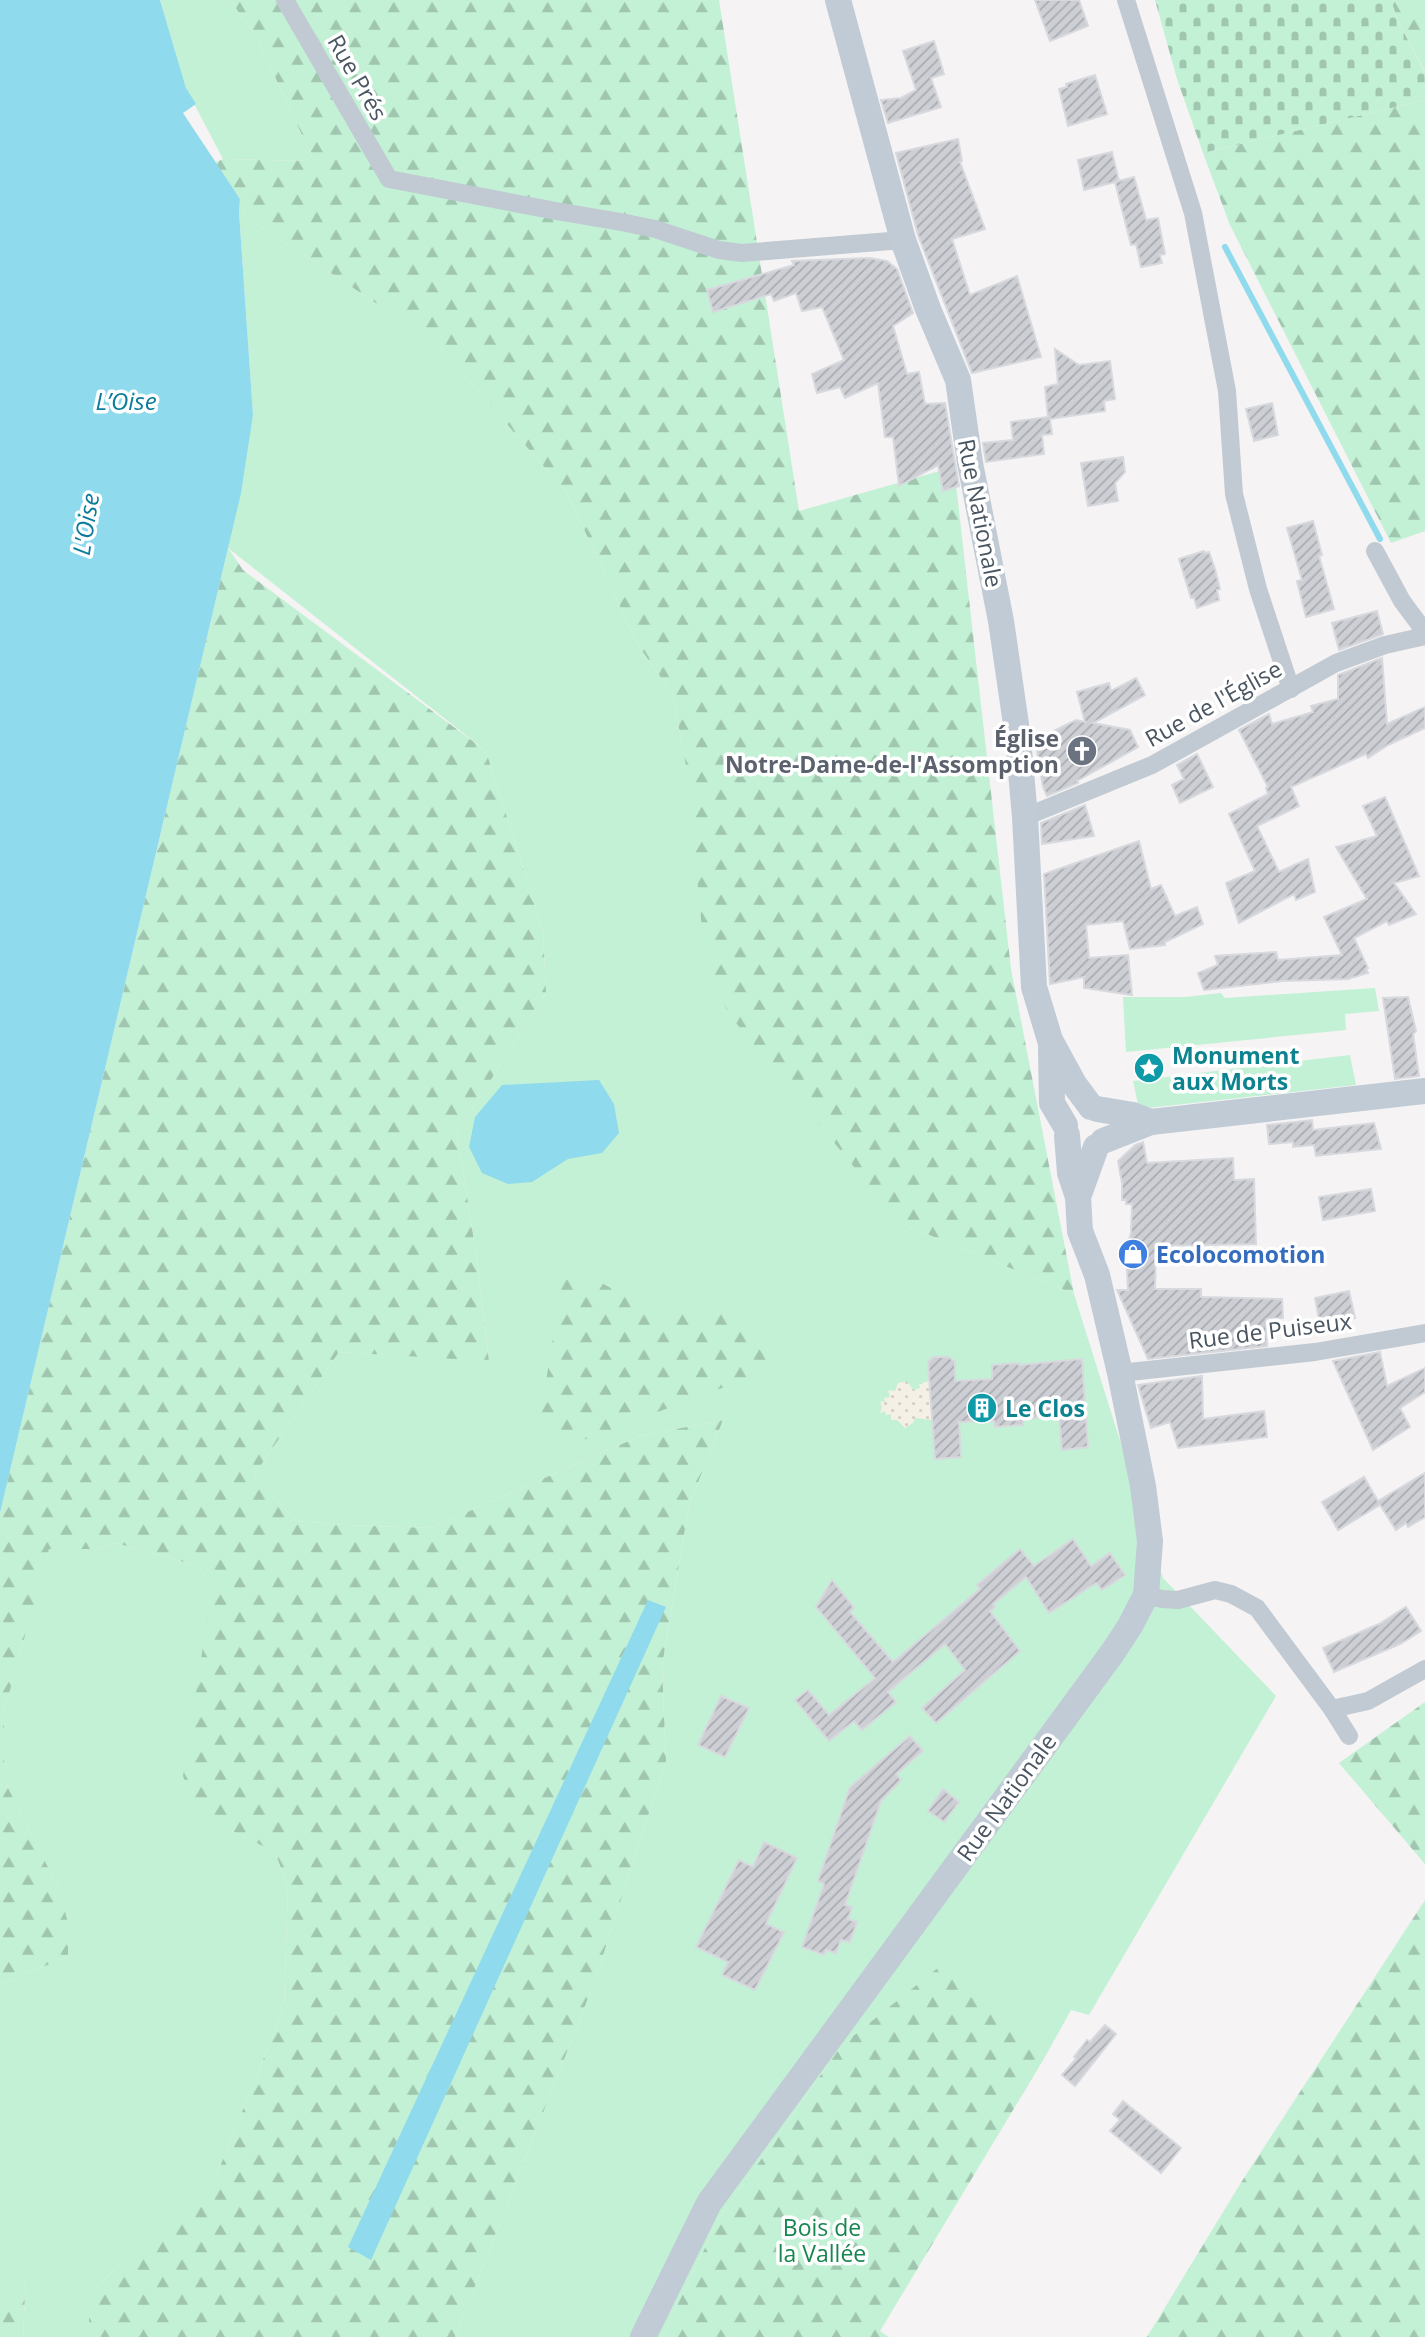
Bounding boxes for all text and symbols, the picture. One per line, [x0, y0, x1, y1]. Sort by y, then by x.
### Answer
street label: Rue Prés [321, 28, 395, 126]
water label: L’Oise [95, 384, 157, 417]
street label: Rue Nationale [951, 436, 1011, 590]
water label: L'Oise [64, 491, 106, 557]
street label: Rue de l'Église [1139, 652, 1287, 754]
place label: Église Notre-Dame-de-l'Assomption [725, 722, 1059, 780]
church icon: Église Notre-Dame-de-l'Assomption [1065, 734, 1099, 768]
place label: Monument aux Morts [1172, 1039, 1299, 1097]
place icon: Monument aux Morts [1132, 1051, 1166, 1085]
shop icon: Ecolocomotion [1116, 1237, 1150, 1271]
place label: Ecolocomotion [1156, 1238, 1325, 1270]
street label: Rue de Puiseux [1187, 1304, 1353, 1356]
building icon: Le Clos [965, 1391, 999, 1425]
place label: Le Clos [1005, 1392, 1085, 1424]
street label: Rue Nationale [949, 1727, 1063, 1867]
park label: Bois de la Vallée [778, 2211, 866, 2269]

